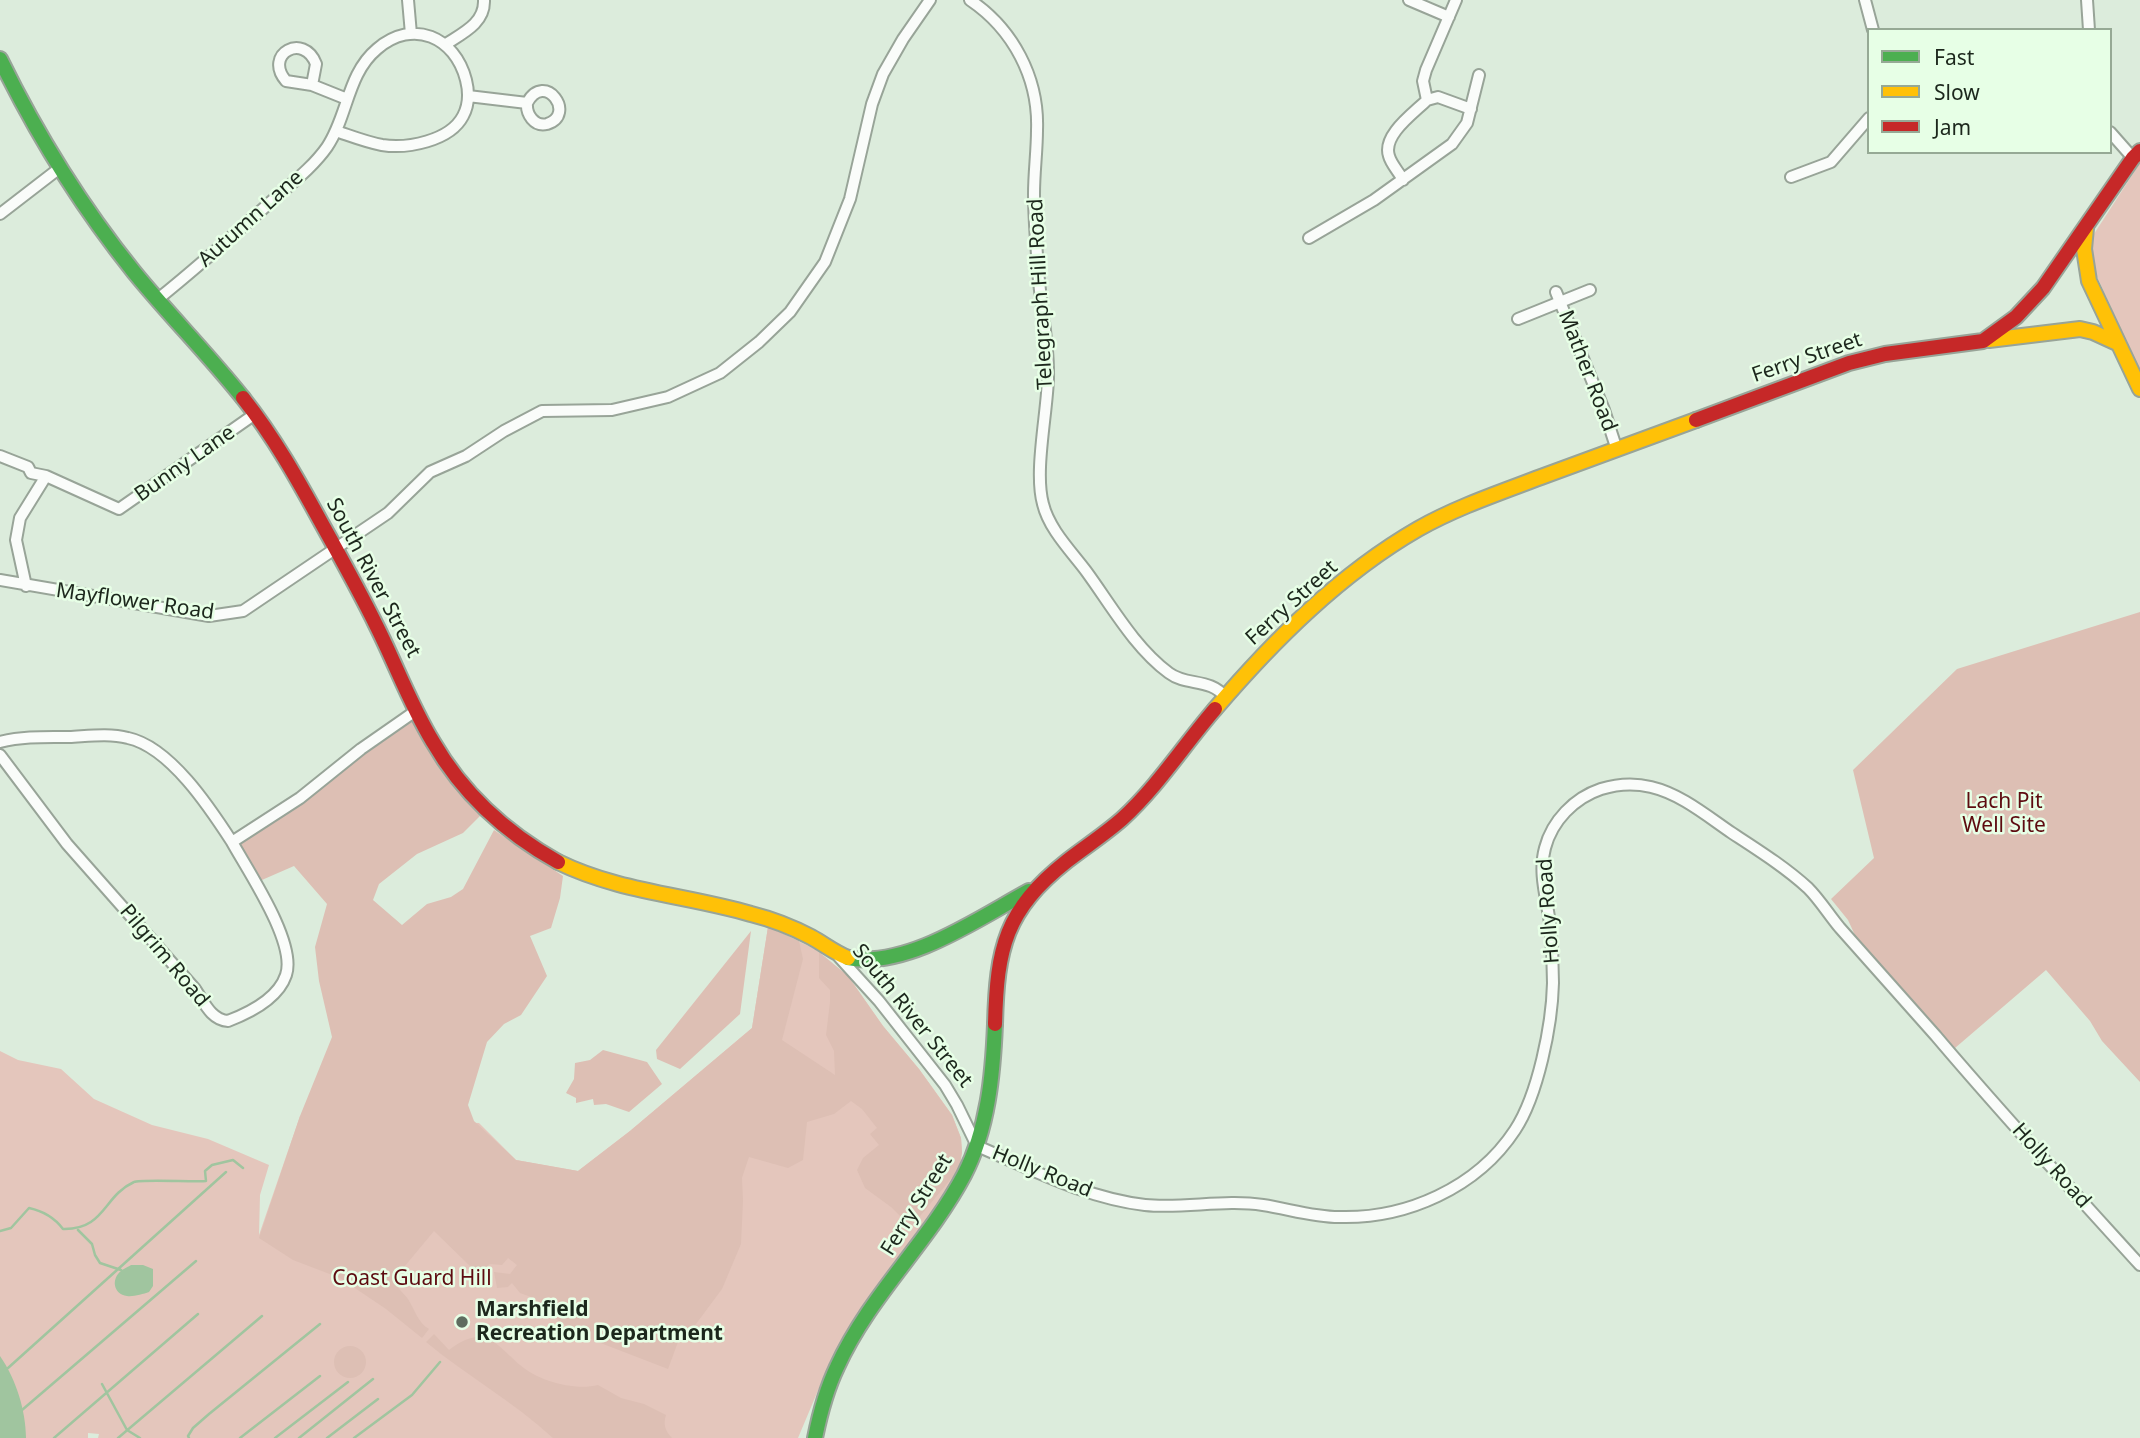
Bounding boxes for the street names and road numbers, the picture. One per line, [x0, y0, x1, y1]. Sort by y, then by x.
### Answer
street label: Autumn Lane [193, 165, 309, 273]
street label: Telegraph Hill Road [1023, 198, 1059, 390]
street label: Mather Road [1552, 307, 1622, 435]
street label: Ferry Street [1749, 327, 1865, 389]
street label: Bunny Lane [130, 420, 240, 508]
street label: South River Street [320, 494, 426, 662]
street label: Ferry Street [1241, 555, 1343, 651]
street label: Mayflower Road [54, 578, 216, 626]
street label: Holly Road [1533, 857, 1565, 965]
street label: Pilgrim Road [114, 900, 214, 1012]
street label: South River Street [847, 939, 977, 1093]
street label: Holly Road [2006, 1118, 2096, 1214]
street label: Holly Road [988, 1141, 1096, 1203]
street label: Ferry Street [876, 1150, 958, 1260]

